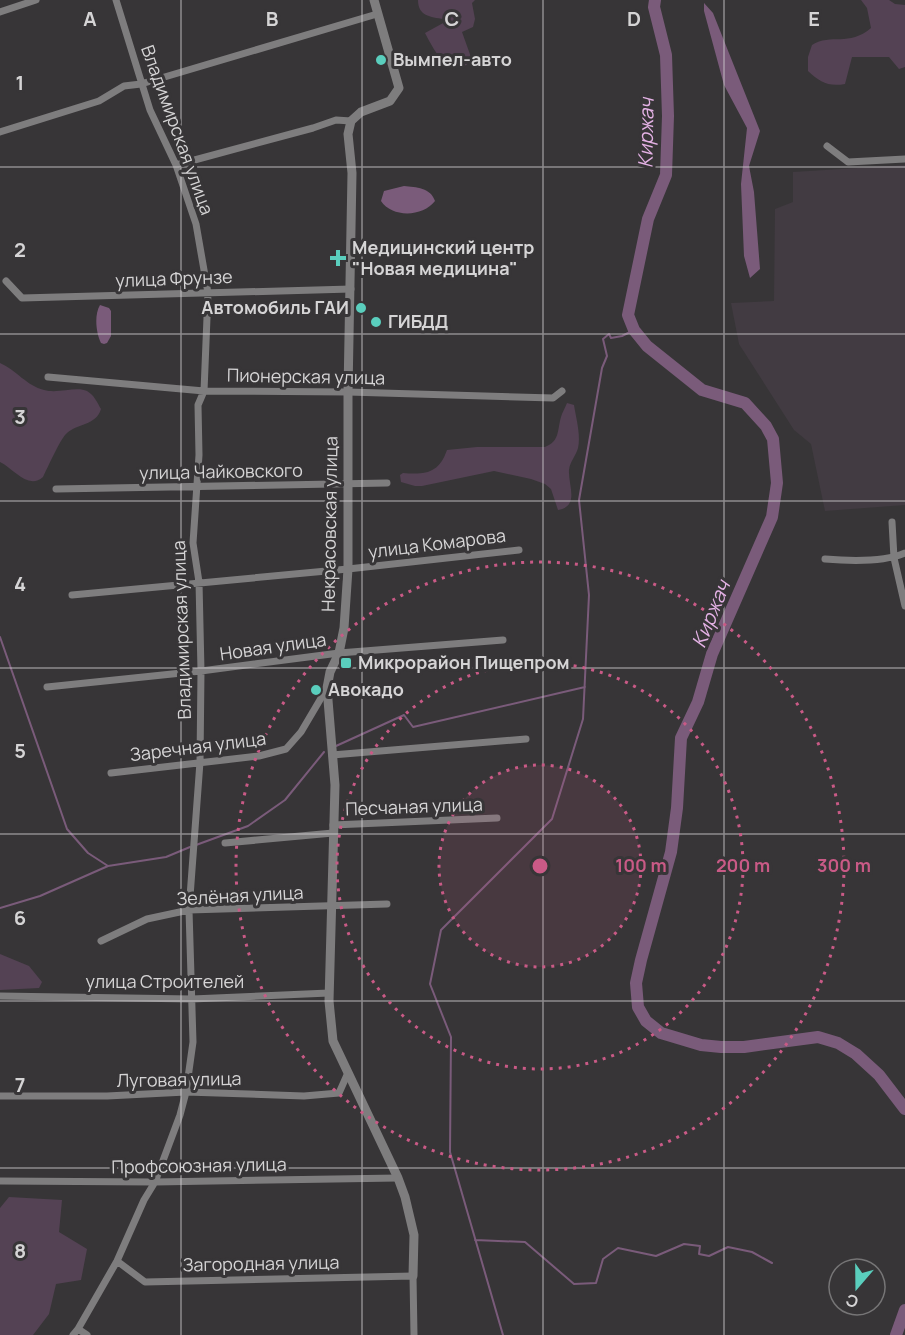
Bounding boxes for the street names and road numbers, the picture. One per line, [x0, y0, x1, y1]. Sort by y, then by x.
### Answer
street label: Владимирская улица [136, 41, 220, 218]
street label: улица Фрунзе [115, 264, 233, 292]
street label: Пионерская улица [227, 363, 385, 389]
street label: Некрасовская улица [315, 436, 343, 612]
street label: улица Чайковского [139, 458, 303, 484]
street label: улица Комарова [367, 523, 507, 563]
street label: Владимирская улица [166, 540, 196, 720]
street label: Новая улица [218, 627, 328, 665]
street label: Заречная улица [129, 726, 267, 766]
street label: Песчаная улица [345, 792, 483, 820]
street label: Зелёная улица [176, 880, 304, 910]
street label: улица Строителей [86, 969, 244, 993]
street label: Луговая улица [116, 1066, 242, 1092]
street label: Профсоюзная улица [111, 1151, 287, 1179]
street label: Загородная улица [182, 1250, 340, 1276]

